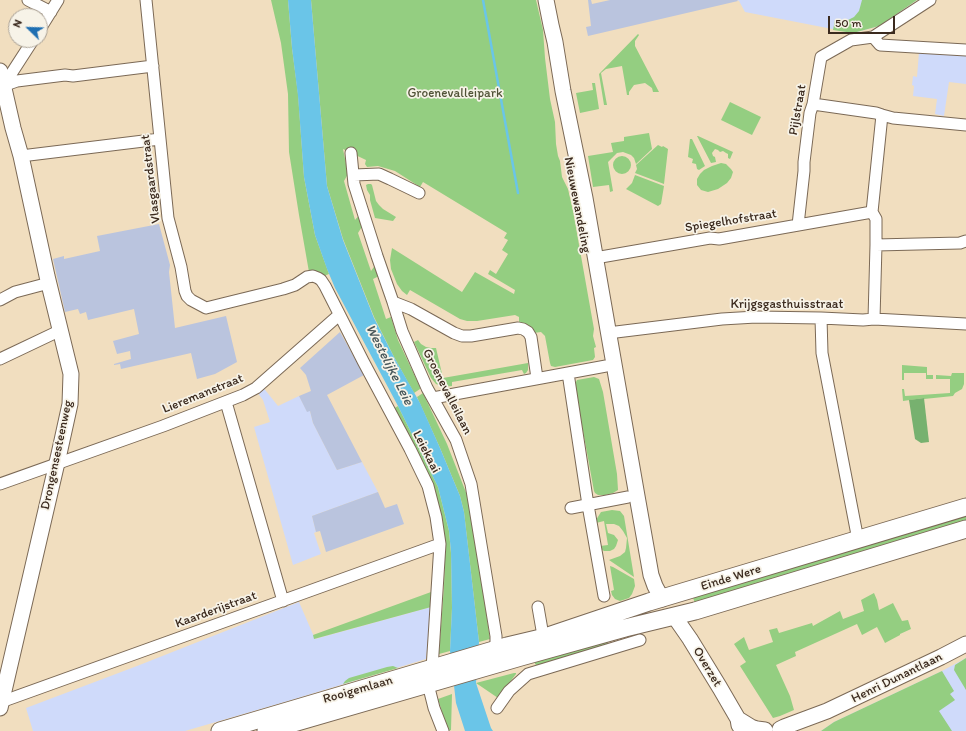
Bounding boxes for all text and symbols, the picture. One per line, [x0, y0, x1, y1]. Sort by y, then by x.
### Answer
north arrow [8, 8, 48, 48]
scale bar [830, 8, 897, 34]
text: 50 m [835, 16, 861, 30]
text: N [10, 18, 25, 29]
street label: Pijlstraat [786, 83, 810, 137]
park label: Groenevalleipark [407, 86, 503, 102]
street label: Vlasgaardstraat [138, 134, 164, 224]
street label: Nieuwewandeling [560, 156, 594, 254]
street label: Spiegelhofstraat [684, 206, 778, 236]
street label: Krijgsgasthuisstraat [731, 297, 843, 313]
water label: Westelijke Leie [361, 322, 417, 408]
street label: Groenevalleilaan [419, 347, 475, 437]
street label: Lieremanstraat [160, 371, 246, 417]
street label: Drongensesteenweg [38, 399, 76, 511]
street label: Leiekaai [409, 428, 443, 476]
street label: Einde Were [699, 561, 763, 595]
street label: Kaarderijstraat [173, 588, 259, 632]
street label: Overzet [689, 644, 725, 690]
street label: Henri Dunantlaan [849, 649, 945, 707]
street label: Rooigemlaan [321, 673, 395, 707]

